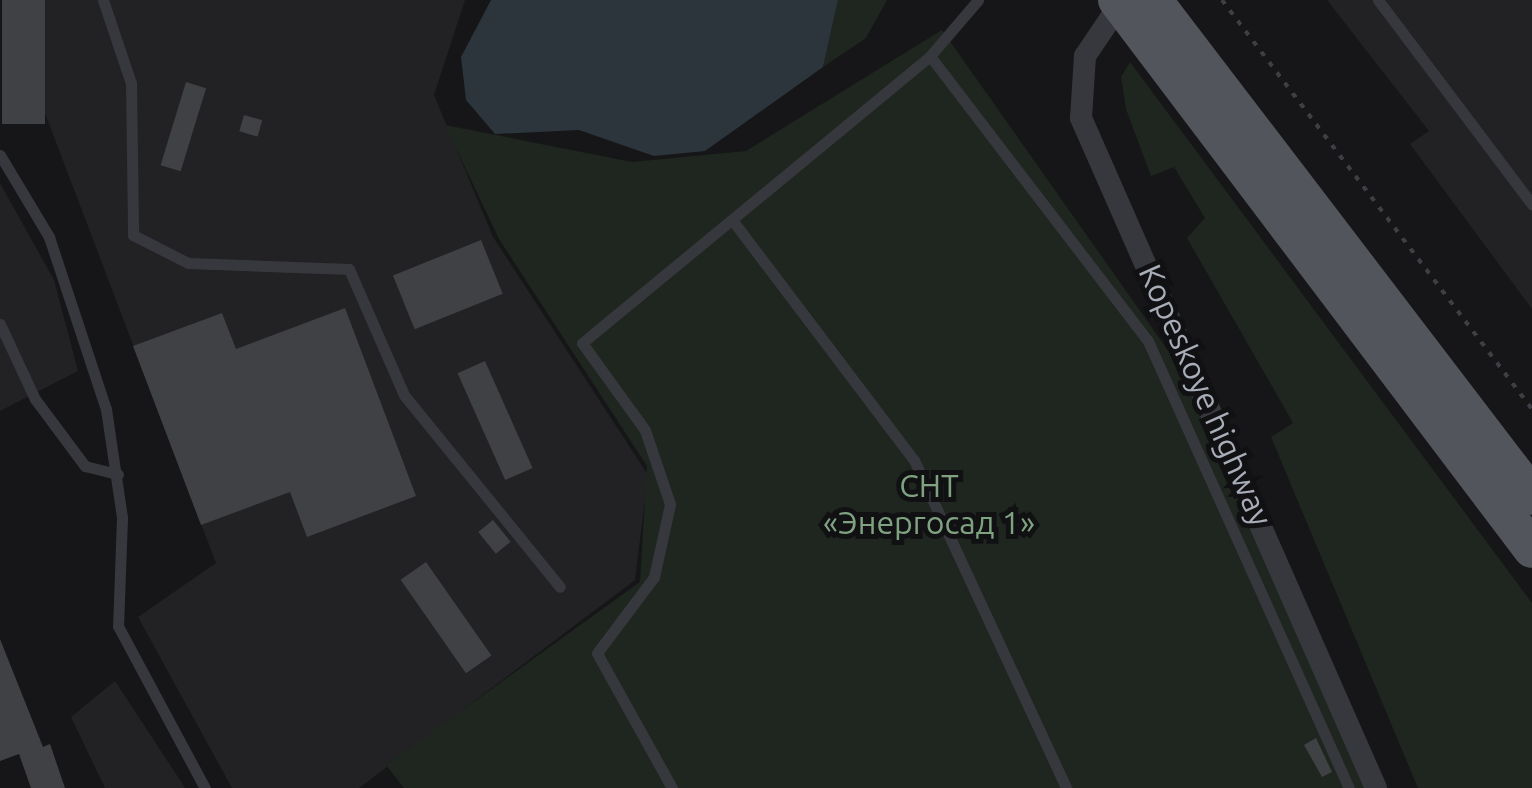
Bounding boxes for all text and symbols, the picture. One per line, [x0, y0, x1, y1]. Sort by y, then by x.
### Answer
street label: Kopeskoye highway [1131, 258, 1281, 532]
park label: СНТ «Энергосад 1» [823, 467, 1035, 542]

